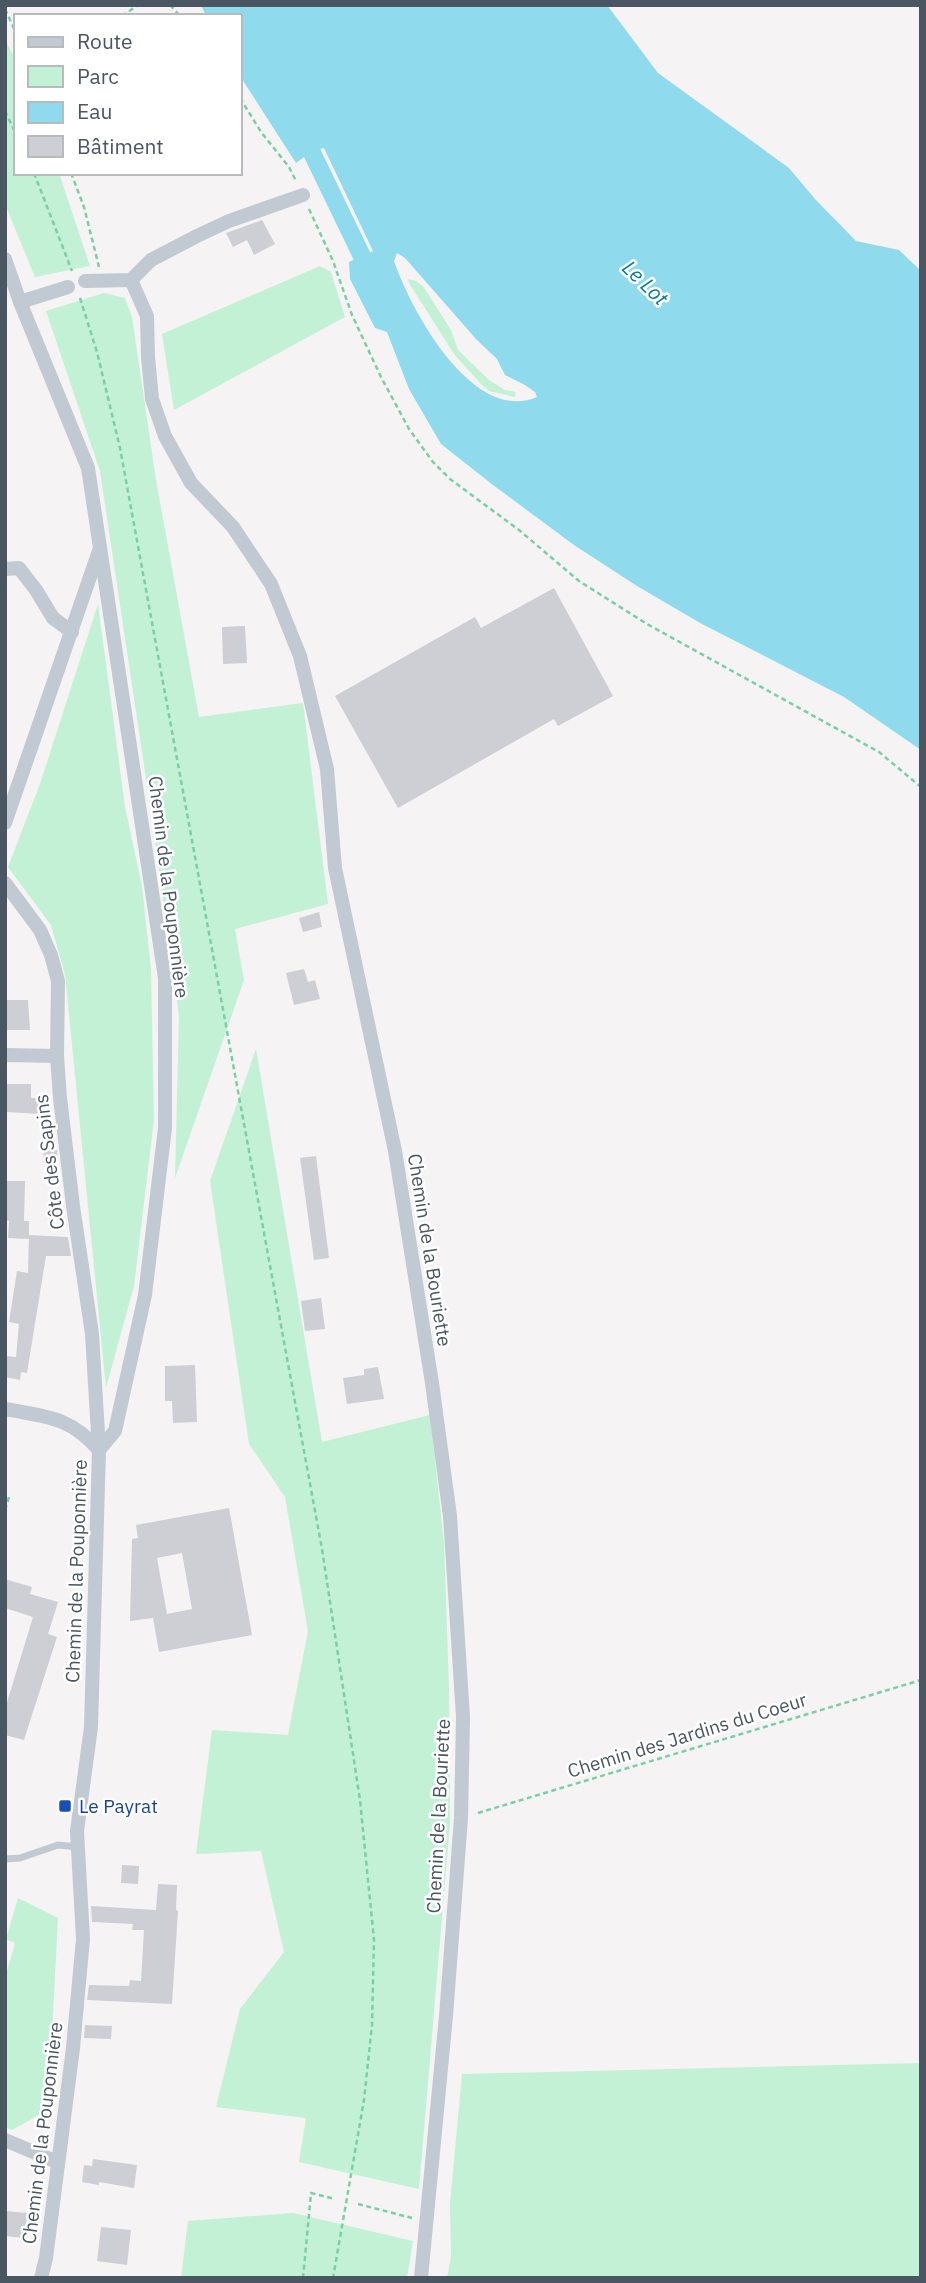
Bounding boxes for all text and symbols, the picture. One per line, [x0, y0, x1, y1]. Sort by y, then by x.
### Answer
legend [14, 14, 242, 175]
text: Route [77, 27, 133, 55]
text: Parc [77, 62, 119, 90]
text: Eau [77, 97, 112, 125]
text: Bâtiment [77, 132, 164, 160]
water label: Le Lot [617, 254, 676, 312]
street label: Chemin de la Pouponnière [143, 775, 195, 999]
street label: Côte des Sapins [29, 1093, 69, 1231]
street label: Chemin de la Bouriette [403, 1152, 457, 1348]
street label: Chemin de la Pouponnière [60, 1459, 92, 1683]
street label: Chemin des Jardins du Coeur [565, 1687, 809, 1783]
street label: Chemin de la Bouriette [421, 1718, 455, 1914]
place label: Le Payrat [79, 1794, 158, 1818]
marker: Le Payrat [57, 1798, 73, 1814]
street label: Chemin de la Pouponnière [16, 2021, 68, 2245]

